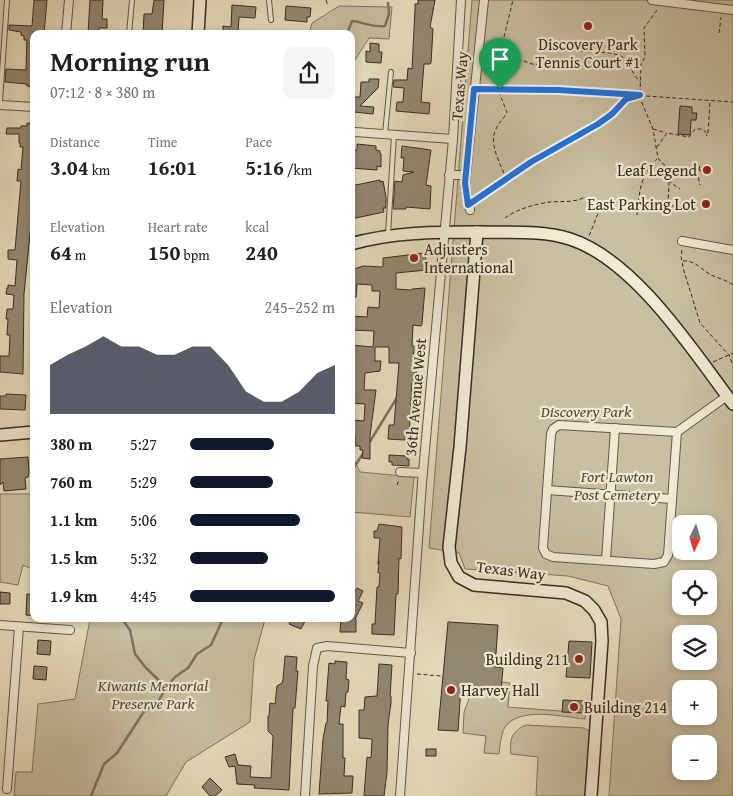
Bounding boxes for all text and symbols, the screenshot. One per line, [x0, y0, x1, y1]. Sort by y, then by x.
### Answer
marker: Discovery Park Tennis Court #1 [582, 20, 594, 32]
place label: Discovery Park Tennis Court #1 [536, 32, 640, 74]
pin [479, 38, 521, 89]
text: Morning run [50, 40, 210, 81]
icon: arrive [486, 45, 514, 73]
button: share [283, 47, 335, 99]
street label: Texas Way [444, 50, 474, 122]
text: 07:12 · 8 × 380 m [50, 80, 155, 104]
text: Distance [50, 132, 100, 152]
text: Time [148, 132, 177, 152]
text: Pace [245, 132, 272, 152]
text: 3.04 [50, 152, 89, 183]
text: 16:01 [148, 152, 197, 183]
text: 5:16 [245, 152, 284, 183]
place label: Leaf Legend [617, 158, 697, 182]
text: km [89, 160, 110, 180]
text: /km [284, 160, 312, 180]
marker: Leaf Legend [701, 164, 713, 176]
place label: East Parking Lot [587, 192, 696, 216]
marker: East Parking Lot [700, 198, 712, 210]
text: Elevation [50, 217, 105, 237]
text: Heart rate [148, 217, 208, 237]
text: kcal [245, 217, 269, 237]
text: 64 [50, 237, 72, 268]
text: 150 [148, 237, 180, 268]
text: 240 [245, 237, 278, 268]
place label: Adjusters International [424, 237, 514, 279]
text: m [72, 245, 86, 265]
text: bpm [180, 245, 210, 265]
marker: Adjusters International [408, 252, 420, 264]
text: Elevation [50, 295, 113, 319]
text: 245–252 m [265, 295, 335, 319]
street label: 36th Avenue West [398, 336, 432, 457]
park label: Discovery Park [540, 399, 632, 423]
text: 380 m [50, 432, 92, 456]
text: 5:27 [130, 432, 157, 456]
park label: Fort Lawton Post Cemetery [573, 464, 661, 506]
text: 760 m [50, 470, 92, 494]
text: 5:29 [130, 470, 157, 494]
text: 1.1 km [50, 508, 97, 532]
text: 5:06 [130, 508, 157, 532]
north arrow [672, 515, 718, 560]
map controls [672, 515, 717, 780]
text: 1.5 km [50, 546, 97, 570]
text: 5:32 [130, 546, 157, 570]
street label: Texas Way [475, 554, 547, 586]
button: locate [672, 570, 717, 615]
text: 1.9 km [50, 584, 97, 608]
text: 4:45 [130, 584, 157, 608]
button: layers [672, 625, 717, 670]
place label: Building 211 [486, 647, 569, 671]
marker: Building 211 [573, 653, 585, 665]
park label: Kiwanis Memorial Preserve Park [97, 673, 208, 715]
place label: Harvey Hall [461, 678, 540, 702]
button: + [672, 680, 717, 725]
marker: Harvey Hall [445, 684, 457, 696]
place label: Building 214 [584, 695, 668, 719]
marker: Building 214 [568, 701, 580, 713]
button: − [672, 735, 717, 780]

